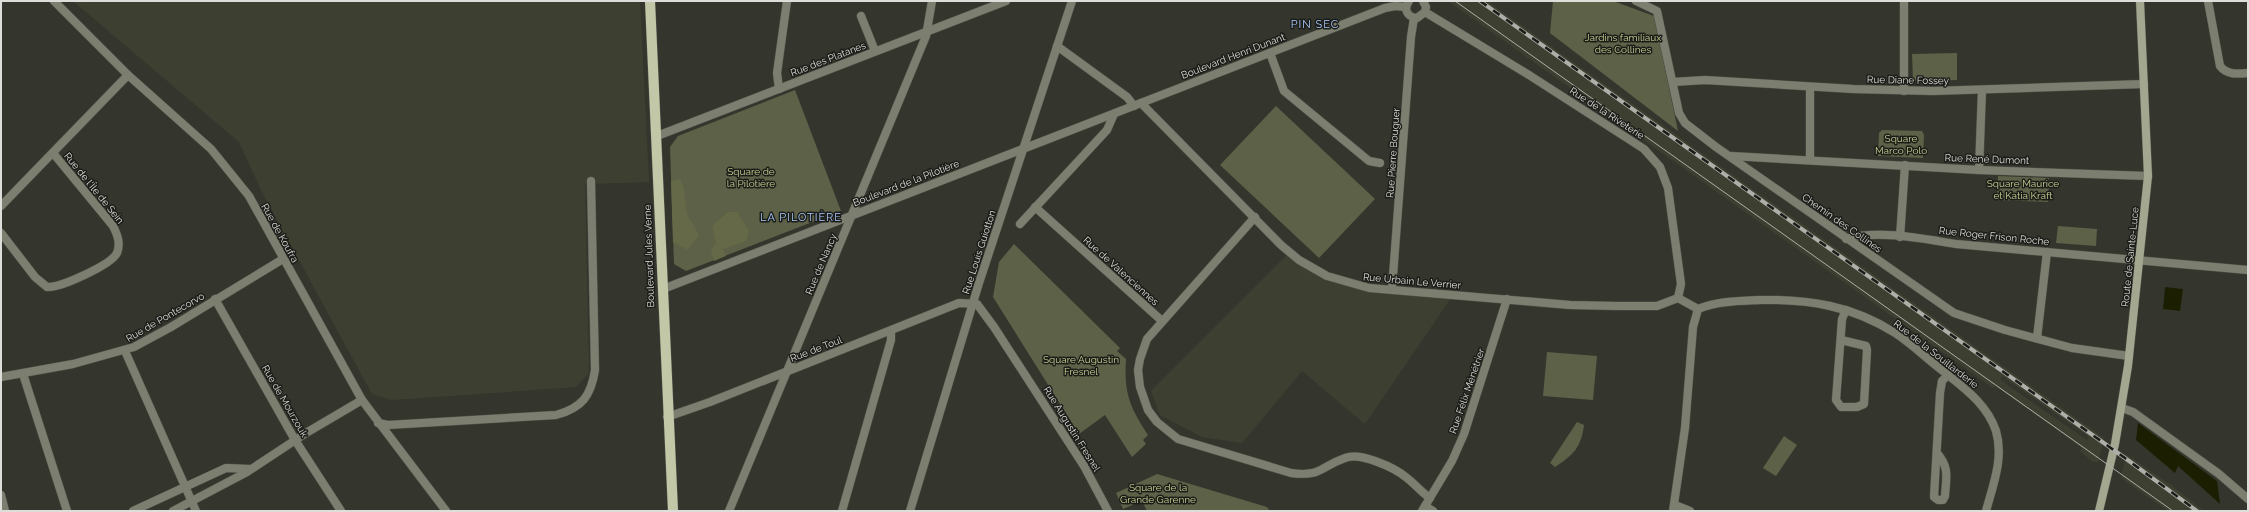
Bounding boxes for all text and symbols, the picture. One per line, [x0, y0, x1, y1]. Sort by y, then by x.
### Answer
district label: PIN SEC [1291, 18, 1339, 31]
street label: Boulevard Henri Dunant [1179, 31, 1287, 81]
park label: Jardins familiaux des Collines [1585, 32, 1661, 55]
street label: Rue des Platanes [789, 39, 867, 78]
street label: Rue Diane Fossey [1867, 74, 1950, 86]
street label: Rue de la Riveterie [1568, 85, 1646, 141]
street label: Rue Pierre Bouguer [1384, 107, 1402, 198]
park label: Square Marco Polo [1875, 133, 1927, 156]
street label: Rue de l'Île de Sein [62, 150, 126, 226]
street label: Rue René Dumont [1944, 152, 2030, 166]
street label: Boulevard de la Pilotière [851, 158, 961, 208]
park label: Square de la Pilotière [727, 166, 775, 189]
park label: Square Maurice et Katia Kraft [1987, 178, 2059, 201]
street label: Chemin des Collines [1800, 191, 1884, 255]
street label: Rue de Koufra [259, 202, 301, 264]
street label: Boulevard Jules Verne [642, 204, 656, 308]
street label: Route de Sainte-Luce [2119, 206, 2141, 308]
street label: Rue Louis Guiotton [960, 209, 998, 295]
district label: LA PILOTIÈRE [760, 210, 842, 224]
street label: Rue Roger Frison Roche [1938, 225, 2050, 247]
street label: Rue de Nancy [803, 231, 839, 296]
street label: Rue de Valenciennes [1081, 234, 1161, 308]
street label: Rue Urbain Le Verrier [1363, 271, 1462, 291]
street label: Rue de Pontecorvo [124, 290, 206, 344]
street label: Rue de la Souillarderie [1892, 318, 1981, 390]
street label: Rue de Toul [788, 334, 844, 364]
street label: Rue Félix Ménétrier [1447, 347, 1487, 435]
park label: Square Augustin Fresnel [1043, 354, 1119, 377]
street label: Rue de Mourzouk [260, 363, 310, 440]
street label: Rue Augustin Fresnel [1041, 385, 1103, 474]
park label: Square de la Grande Garenne [1120, 482, 1196, 505]

